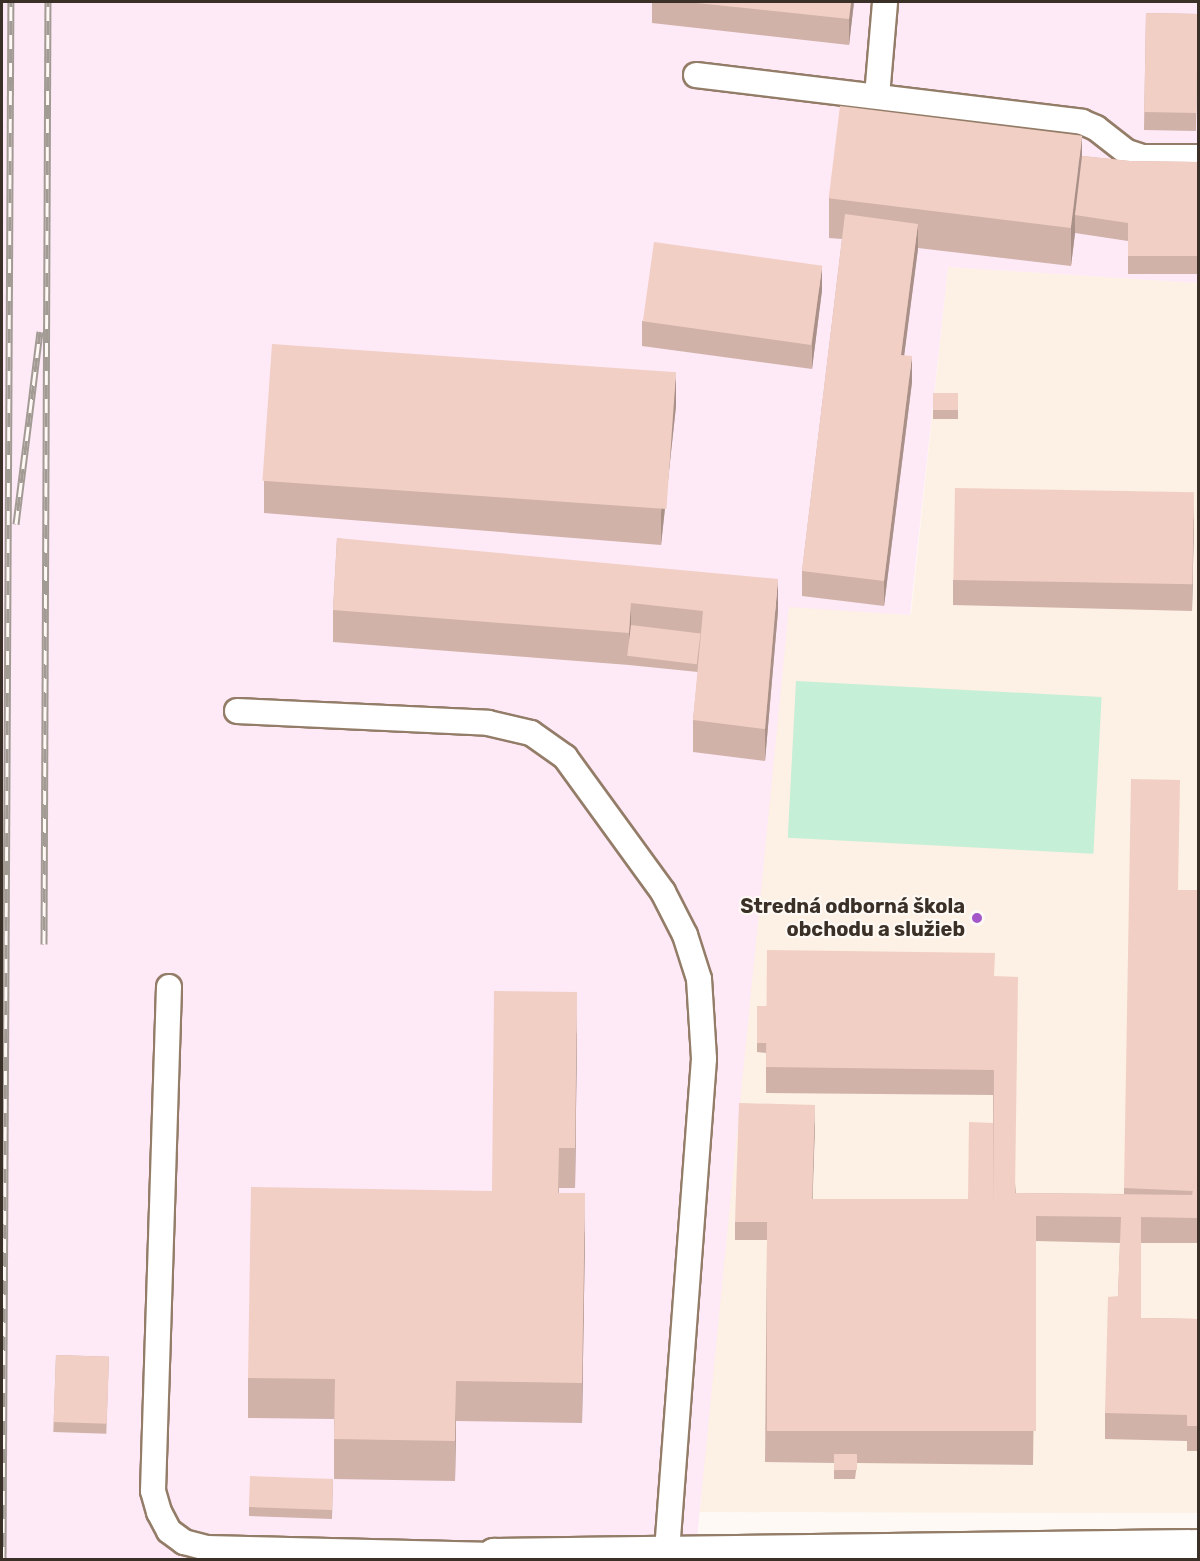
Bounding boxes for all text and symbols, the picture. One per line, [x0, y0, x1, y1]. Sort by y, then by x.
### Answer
place label: Stredná odborná škola obchodu a služieb [740, 894, 965, 941]
marker: Stredná odborná škola obchodu a služieb [970, 911, 984, 925]

